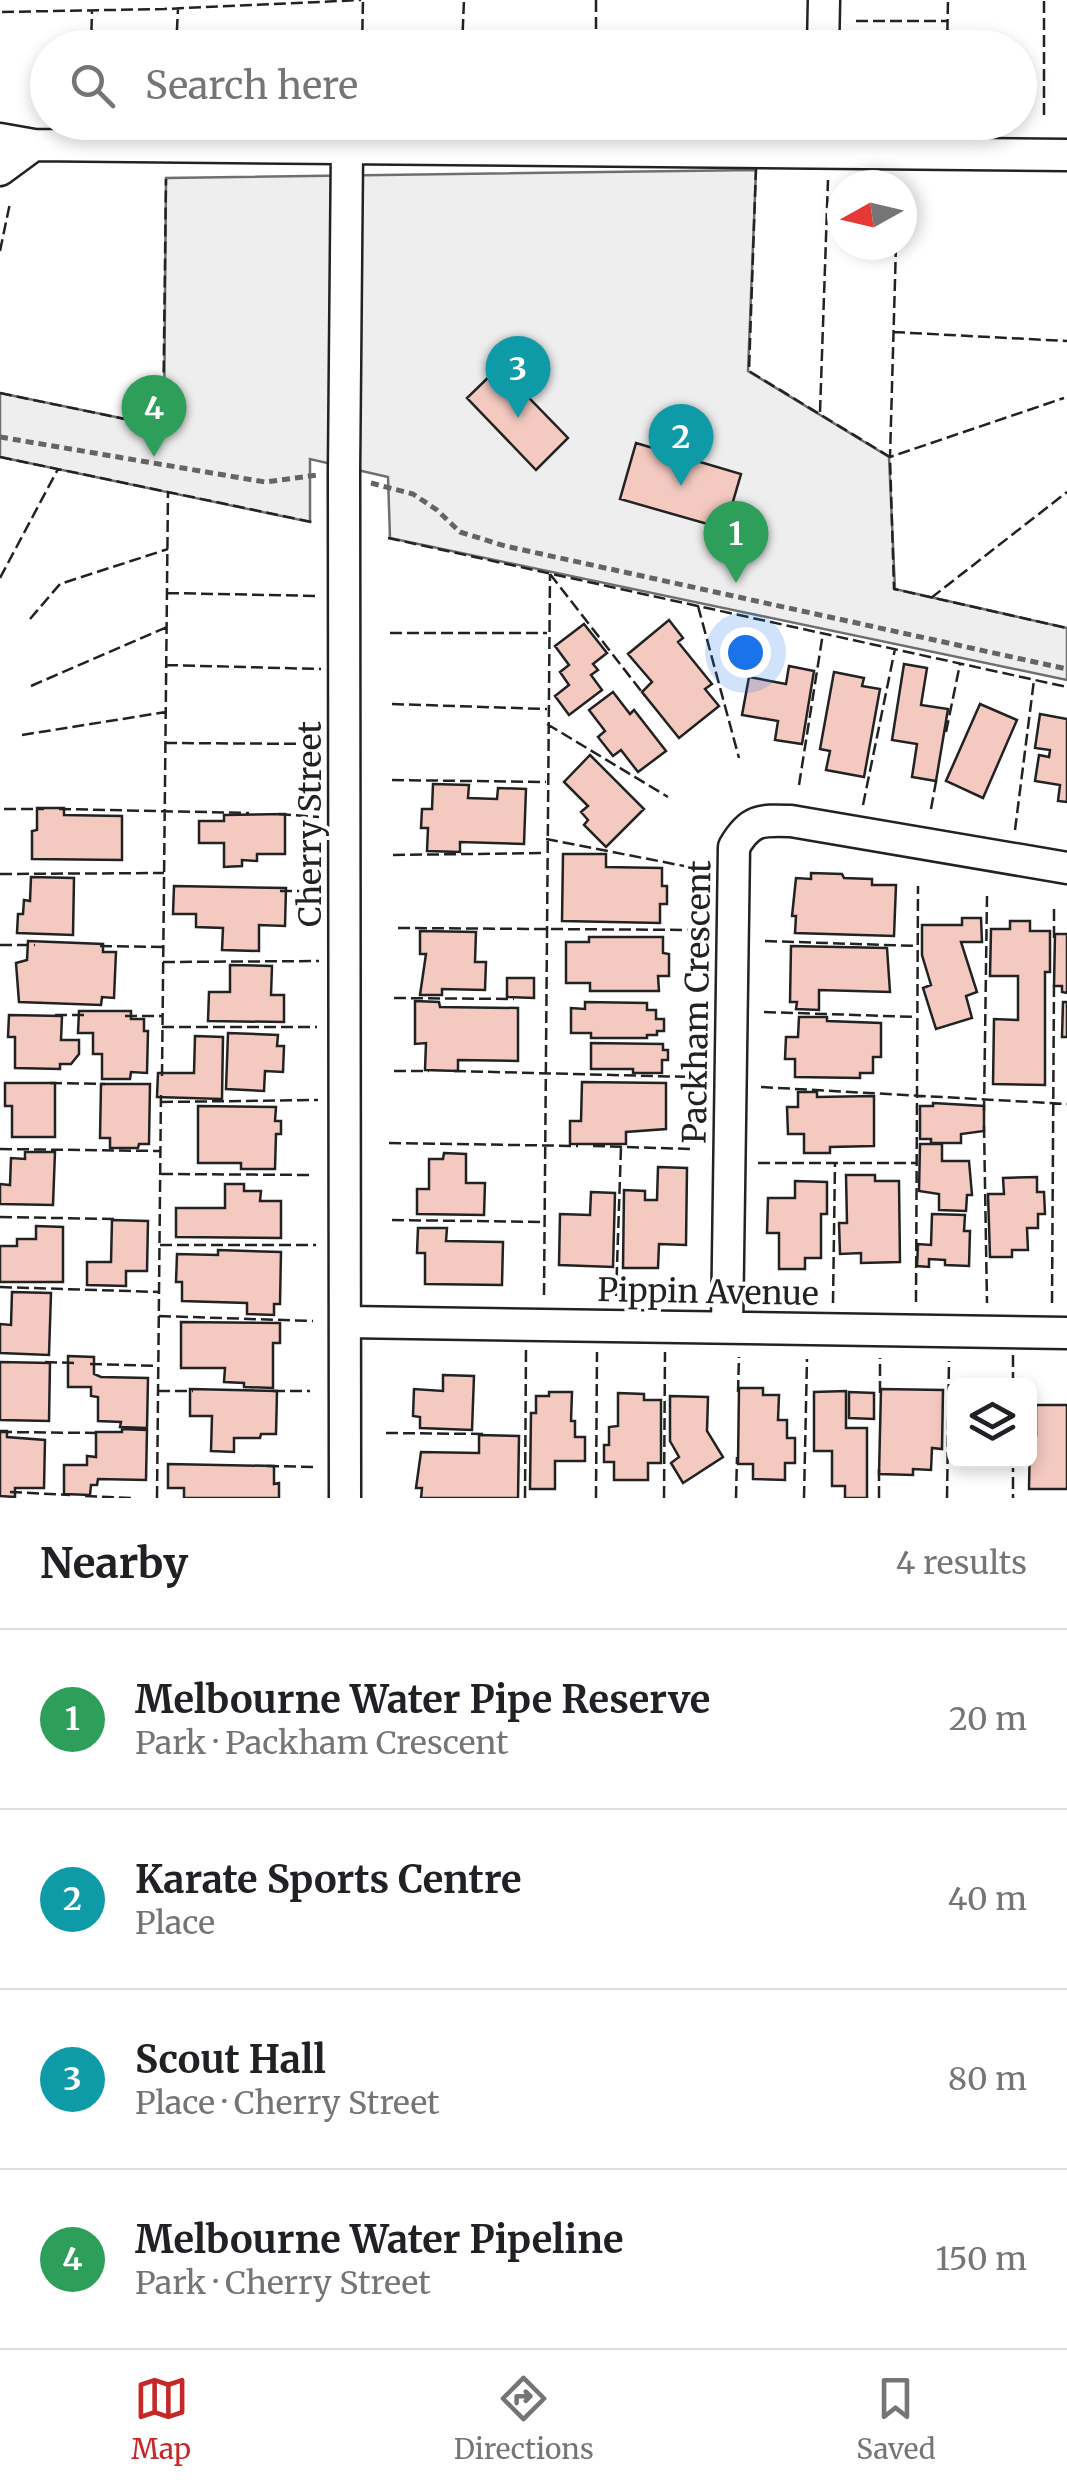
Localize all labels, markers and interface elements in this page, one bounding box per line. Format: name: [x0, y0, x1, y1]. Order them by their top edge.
search box: [30, 30, 1037, 140]
icon: search: [65, 58, 120, 113]
text: Search here: [145, 62, 358, 109]
north arrow: [827, 170, 917, 260]
pin: 3: [486, 336, 550, 418]
pin: 4: [122, 374, 186, 457]
pin: 2: [648, 404, 714, 486]
pin: 1: [704, 500, 768, 583]
your location: [720, 627, 771, 678]
street label: Cherry Street: [290, 721, 330, 927]
street label: Packham Crescent: [675, 859, 719, 1144]
street label: Pippin Avenue: [597, 1270, 819, 1314]
map controls: [947, 1378, 1037, 1468]
button: layers: [947, 1378, 1037, 1468]
text: Nearby: [40, 1537, 188, 1589]
text: 4 results: [896, 1543, 1027, 1583]
text: Melbourne Water Pipe Reserve: [135, 1676, 710, 1723]
text: 1: [65, 1699, 80, 1739]
text: 20 m: [949, 1699, 1027, 1739]
text: Park · Packham Crescent: [135, 1723, 508, 1763]
text: Karate Sports Centre: [135, 1856, 522, 1903]
text: 2: [63, 1879, 82, 1919]
text: 40 m: [948, 1879, 1027, 1919]
text: Place: [135, 1903, 215, 1943]
text: Scout Hall: [135, 2036, 326, 2083]
text: 3: [63, 2059, 82, 2099]
text: 80 m: [948, 2059, 1027, 2099]
text: Place · Cherry Street: [135, 2083, 440, 2123]
text: Melbourne Water Pipeline: [135, 2216, 624, 2263]
text: 4: [62, 2239, 83, 2279]
text: 150 m: [935, 2239, 1027, 2279]
text: Park · Cherry Street: [135, 2263, 431, 2303]
tab: Map: [131, 2371, 191, 2467]
tab: Directions: [454, 2371, 594, 2467]
tab: Saved: [856, 2371, 936, 2467]

